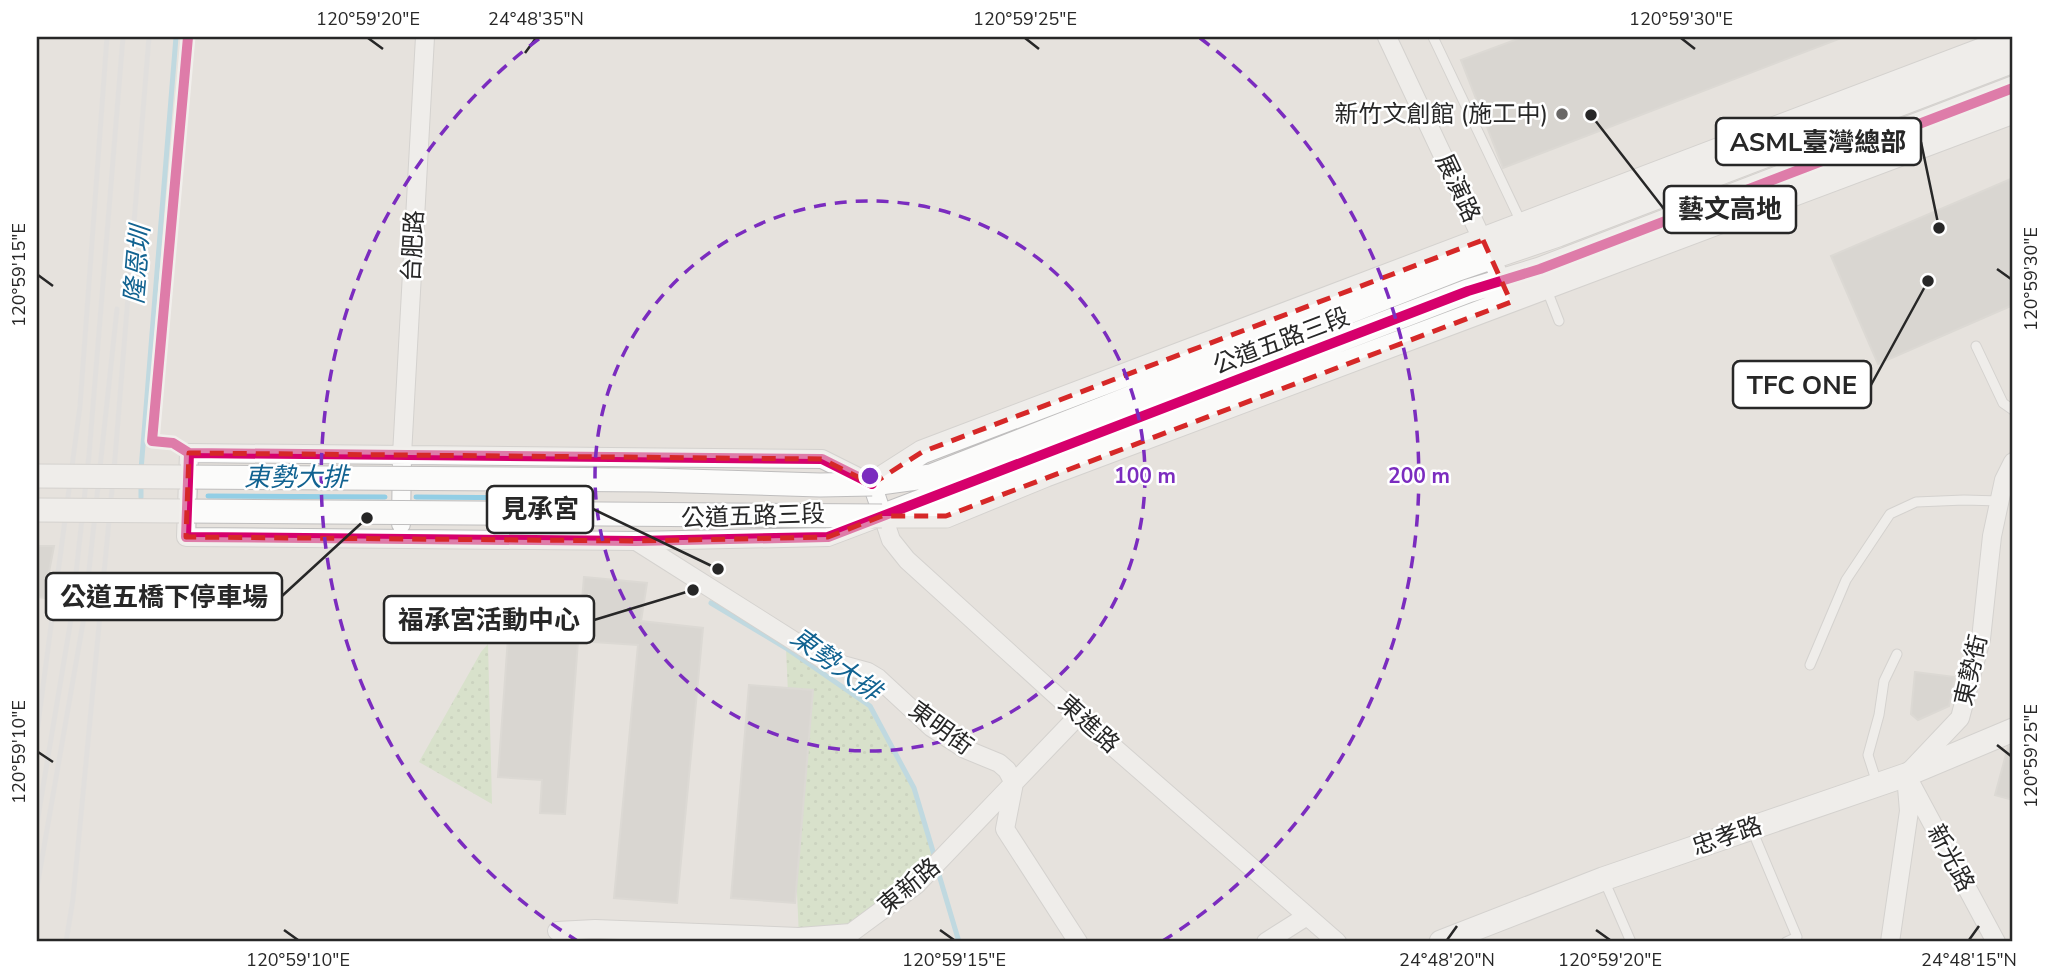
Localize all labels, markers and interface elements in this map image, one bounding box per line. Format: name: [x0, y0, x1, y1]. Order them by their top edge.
text: 120°59'20"E: [316, 7, 420, 31]
text: 24°48'35"N: [488, 7, 584, 31]
text: 120°59'25"E: [973, 7, 1077, 31]
text: 120°59'30"E: [1629, 7, 1733, 31]
place label: 新竹文創館 (施工中): [1335, 98, 1548, 130]
marker: 新竹文創館 (施工中): [1554, 106, 1570, 122]
callout: ASML臺灣總部: [1716, 118, 1921, 165]
text: ASML臺灣總部: [1730, 125, 1906, 160]
street label: 展演路: [1428, 149, 1488, 227]
callout: 藝文高地: [1664, 186, 1796, 233]
text: 藝文高地: [1678, 192, 1782, 227]
street label: 台肥路: [395, 209, 431, 283]
water label: 隆恩圳: [117, 221, 159, 305]
text: 120°59'15"E: [7, 223, 31, 327]
text: 120°59'30"E: [2019, 227, 2043, 331]
street label: 公道五路三段: [1208, 300, 1354, 382]
callout: TFC ONE: [1733, 361, 1871, 408]
text: TFC ONE: [1747, 368, 1857, 403]
water label: 東勢大排: [244, 460, 351, 495]
text: 100 m: [1114, 462, 1176, 490]
text: 200 m: [1388, 462, 1450, 490]
centre of rings: [858, 464, 882, 488]
callout: 見承宮: [487, 486, 593, 533]
text: 見承宮: [501, 492, 579, 527]
street label: 公道五路三段: [680, 497, 826, 535]
callout: 公道五橋下停車場: [46, 573, 282, 620]
text: 公道五橋下停車場: [60, 580, 268, 615]
callout: 福承宮活動中心: [384, 596, 594, 643]
text: 福承宮活動中心: [398, 603, 580, 638]
water label: 東勢大排: [783, 620, 890, 711]
street label: 東勢街: [1947, 631, 1995, 709]
street label: 東進路: [1052, 688, 1126, 760]
street label: 東明街: [902, 694, 980, 762]
text: 120°59'10"E: [7, 700, 31, 804]
text: 120°59'25"E: [2019, 704, 2043, 808]
street label: 忠孝路: [1688, 809, 1766, 863]
street label: 新光路: [1920, 819, 1982, 897]
street label: 東新路: [871, 851, 947, 921]
text: 120°59'10"E: [246, 948, 350, 972]
text: 120°59'15"E: [902, 948, 1006, 972]
text: 24°48'20"N: [1399, 948, 1495, 972]
text: 120°59'20"E: [1558, 948, 1662, 972]
text: 24°48'15"N: [1921, 948, 2017, 972]

